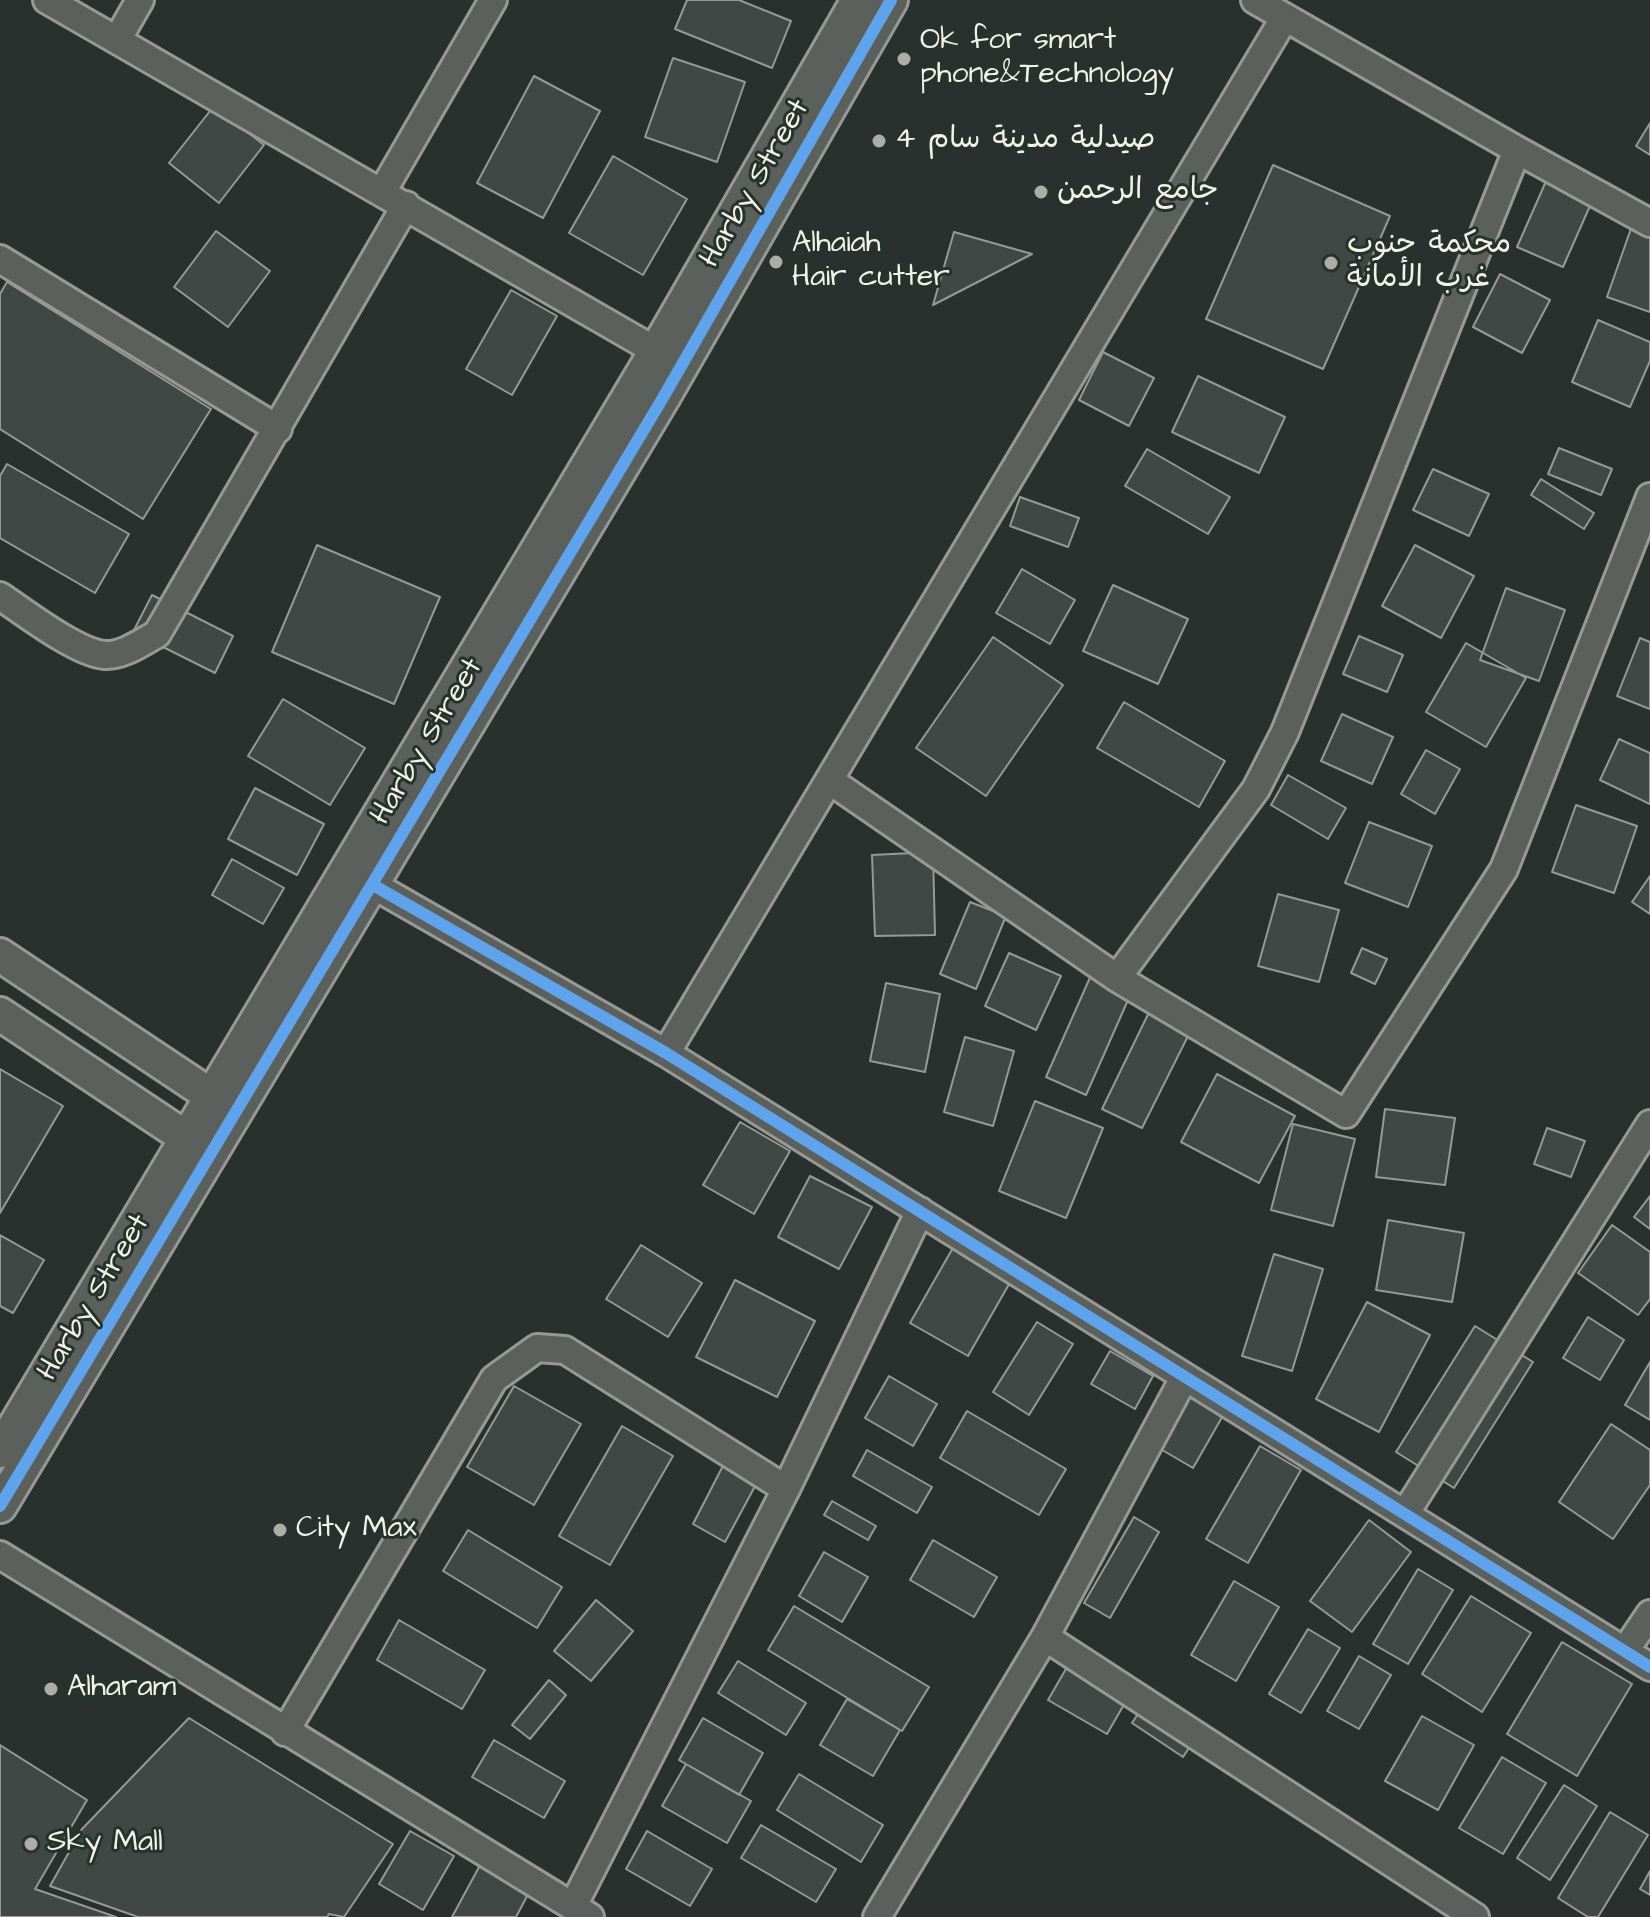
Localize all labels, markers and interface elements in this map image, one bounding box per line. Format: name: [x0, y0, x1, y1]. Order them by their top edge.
place label: Ok for smart phone&Technology: [920, 24, 1174, 94]
marker: Ok for smart phone&Technology: [895, 50, 913, 68]
street label: Harby Street: [693, 94, 819, 274]
place label: صيدلية مدينة سام 4: [895, 123, 1155, 159]
marker: صيدلية مدينة سام 4: [870, 132, 888, 150]
place label: جامع الرحمن: [1057, 174, 1218, 210]
marker: جامع الرحمن: [1032, 183, 1050, 201]
place label: Alhaiah Hair cutter: [792, 227, 950, 298]
place label: محكمة جنوب غرب الأمانة: [1347, 228, 1511, 298]
marker: Alhaiah Hair cutter: [767, 253, 785, 271]
marker: محكمة جنوب غرب الأمانة: [1322, 254, 1340, 272]
street label: Harby Street: [364, 652, 492, 832]
street label: Harby Street: [31, 1208, 159, 1388]
place label: City Max: [296, 1512, 417, 1548]
marker: City Max: [271, 1521, 289, 1539]
place label: Alharam: [67, 1671, 176, 1707]
marker: Alharam: [42, 1680, 60, 1698]
place label: Sky Mall: [47, 1826, 163, 1862]
marker: Sky Mall: [22, 1835, 40, 1853]

